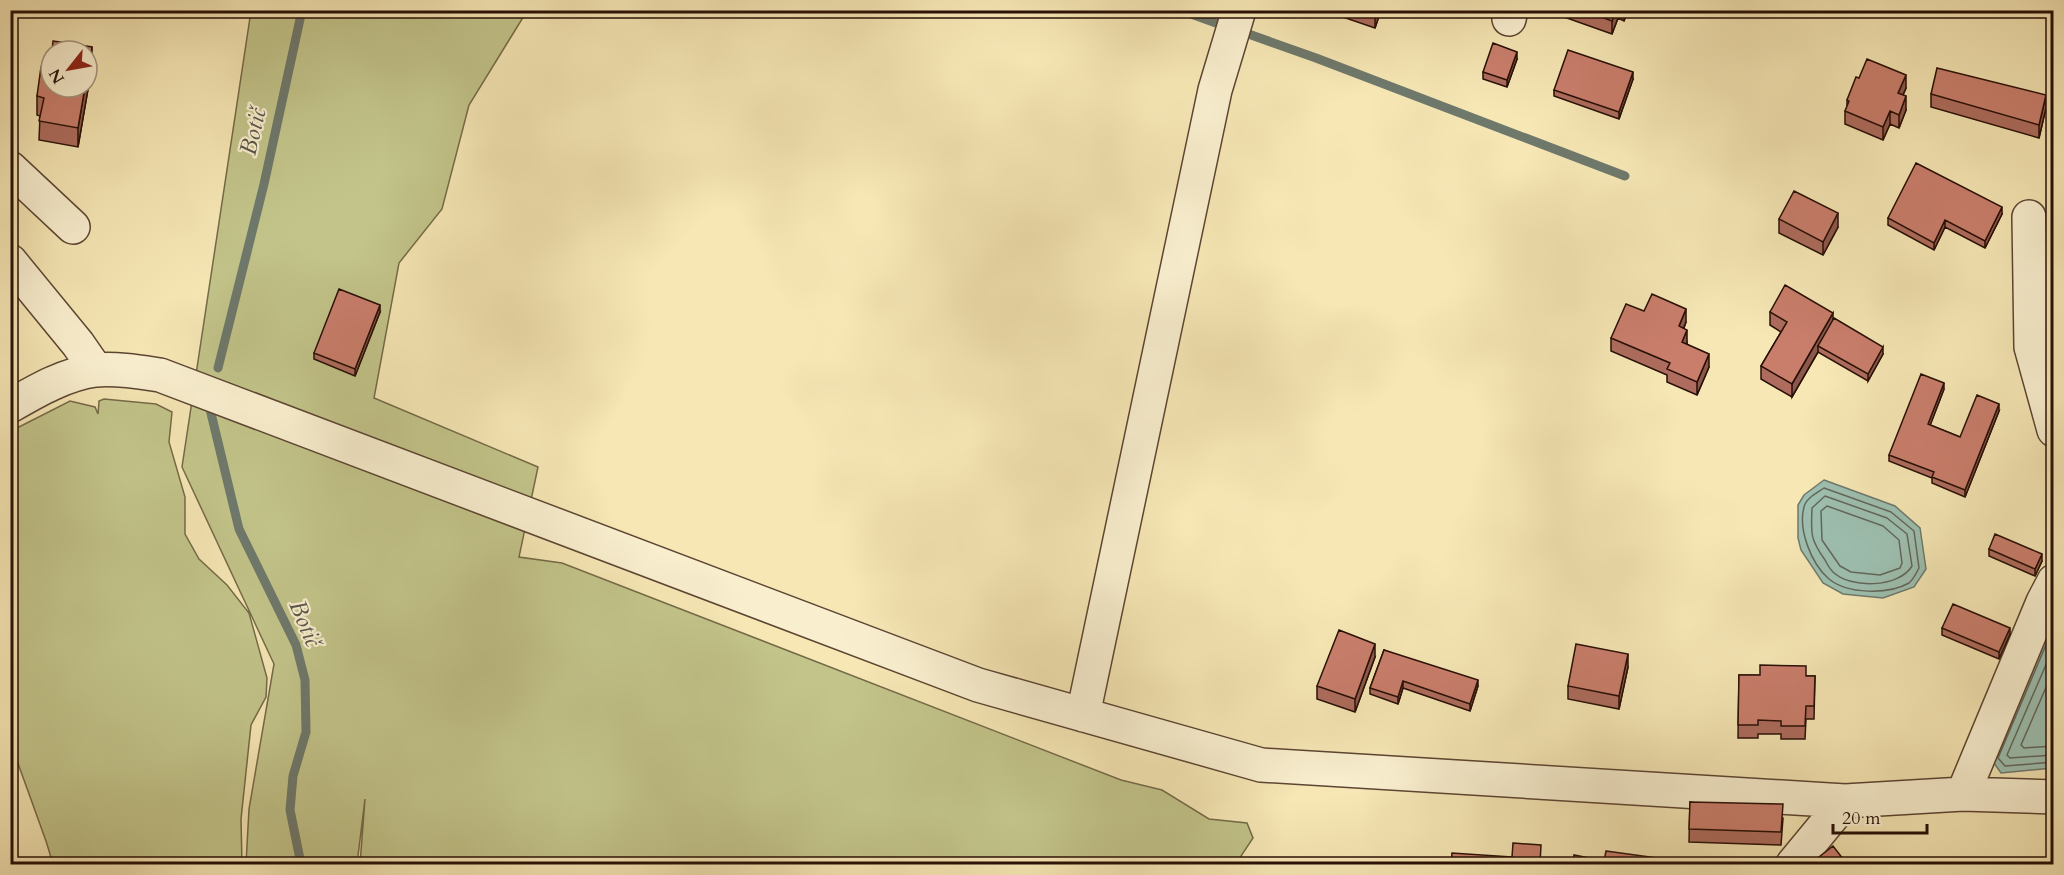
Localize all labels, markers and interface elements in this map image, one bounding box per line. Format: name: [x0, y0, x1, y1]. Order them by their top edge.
north arrow: [39, 39, 99, 99]
text: N: [44, 64, 70, 88]
water label: Botič: [232, 102, 275, 159]
water label: Botič: [281, 595, 331, 655]
scale bar: [1833, 797, 1928, 835]
text: 20 m: [1842, 806, 1881, 831]

